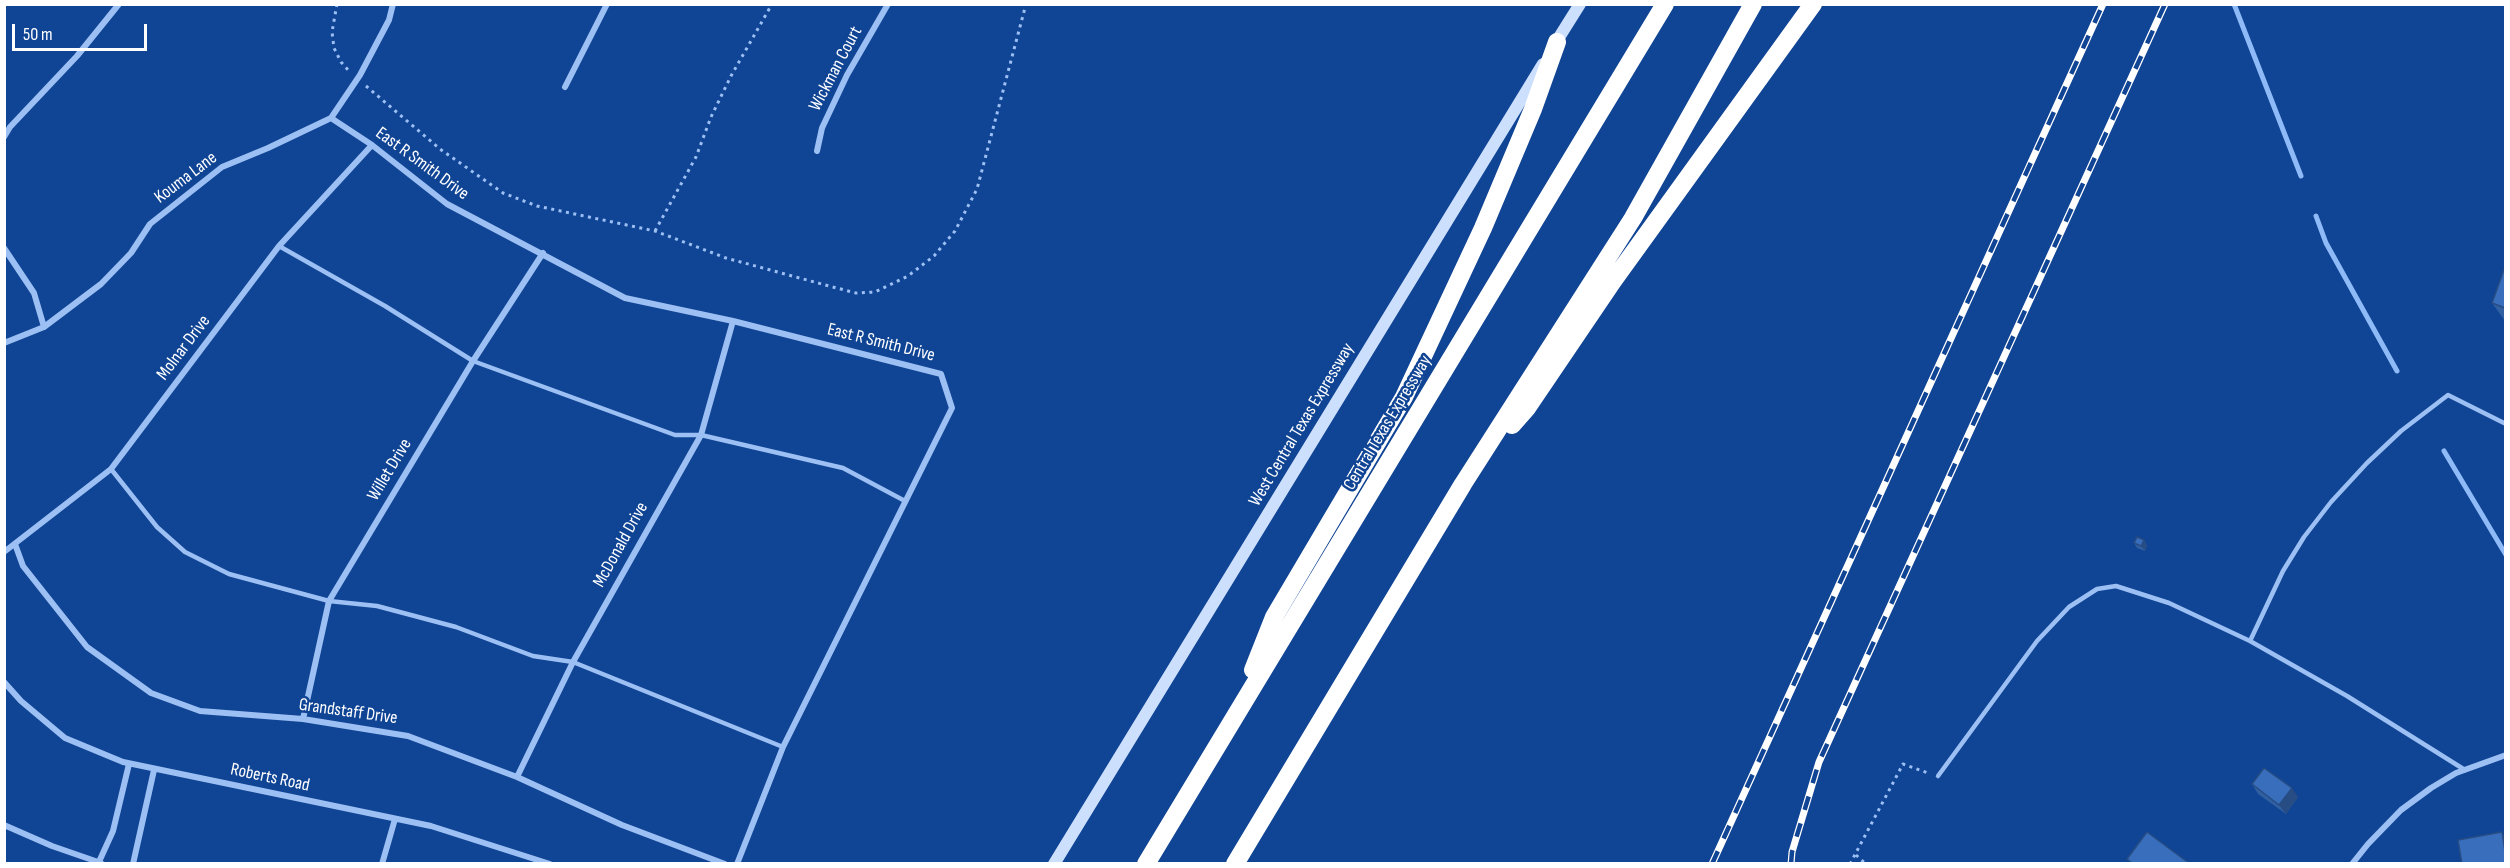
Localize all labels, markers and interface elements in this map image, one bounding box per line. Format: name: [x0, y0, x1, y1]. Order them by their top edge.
scale bar: [15, 12, 150, 50]
street label: Wickman Court: [805, 23, 867, 115]
text: 50 m: [23, 24, 53, 45]
street label: East R Smith Drive: [371, 123, 473, 205]
street label: Kouma Lane: [150, 147, 222, 209]
street label: Molnar Drive: [153, 311, 215, 385]
street label: East R Smith Drive: [825, 319, 937, 367]
street label: West Central Texas Expressway: [1245, 339, 1359, 511]
street label: Central Texas Expressway: [1339, 352, 1437, 494]
street label: Willet Drive: [363, 435, 417, 505]
street label: McDonald Drive: [589, 499, 653, 591]
street label: Grandstaff Drive: [297, 694, 399, 730]
street label: Roberts Road: [228, 759, 312, 797]

